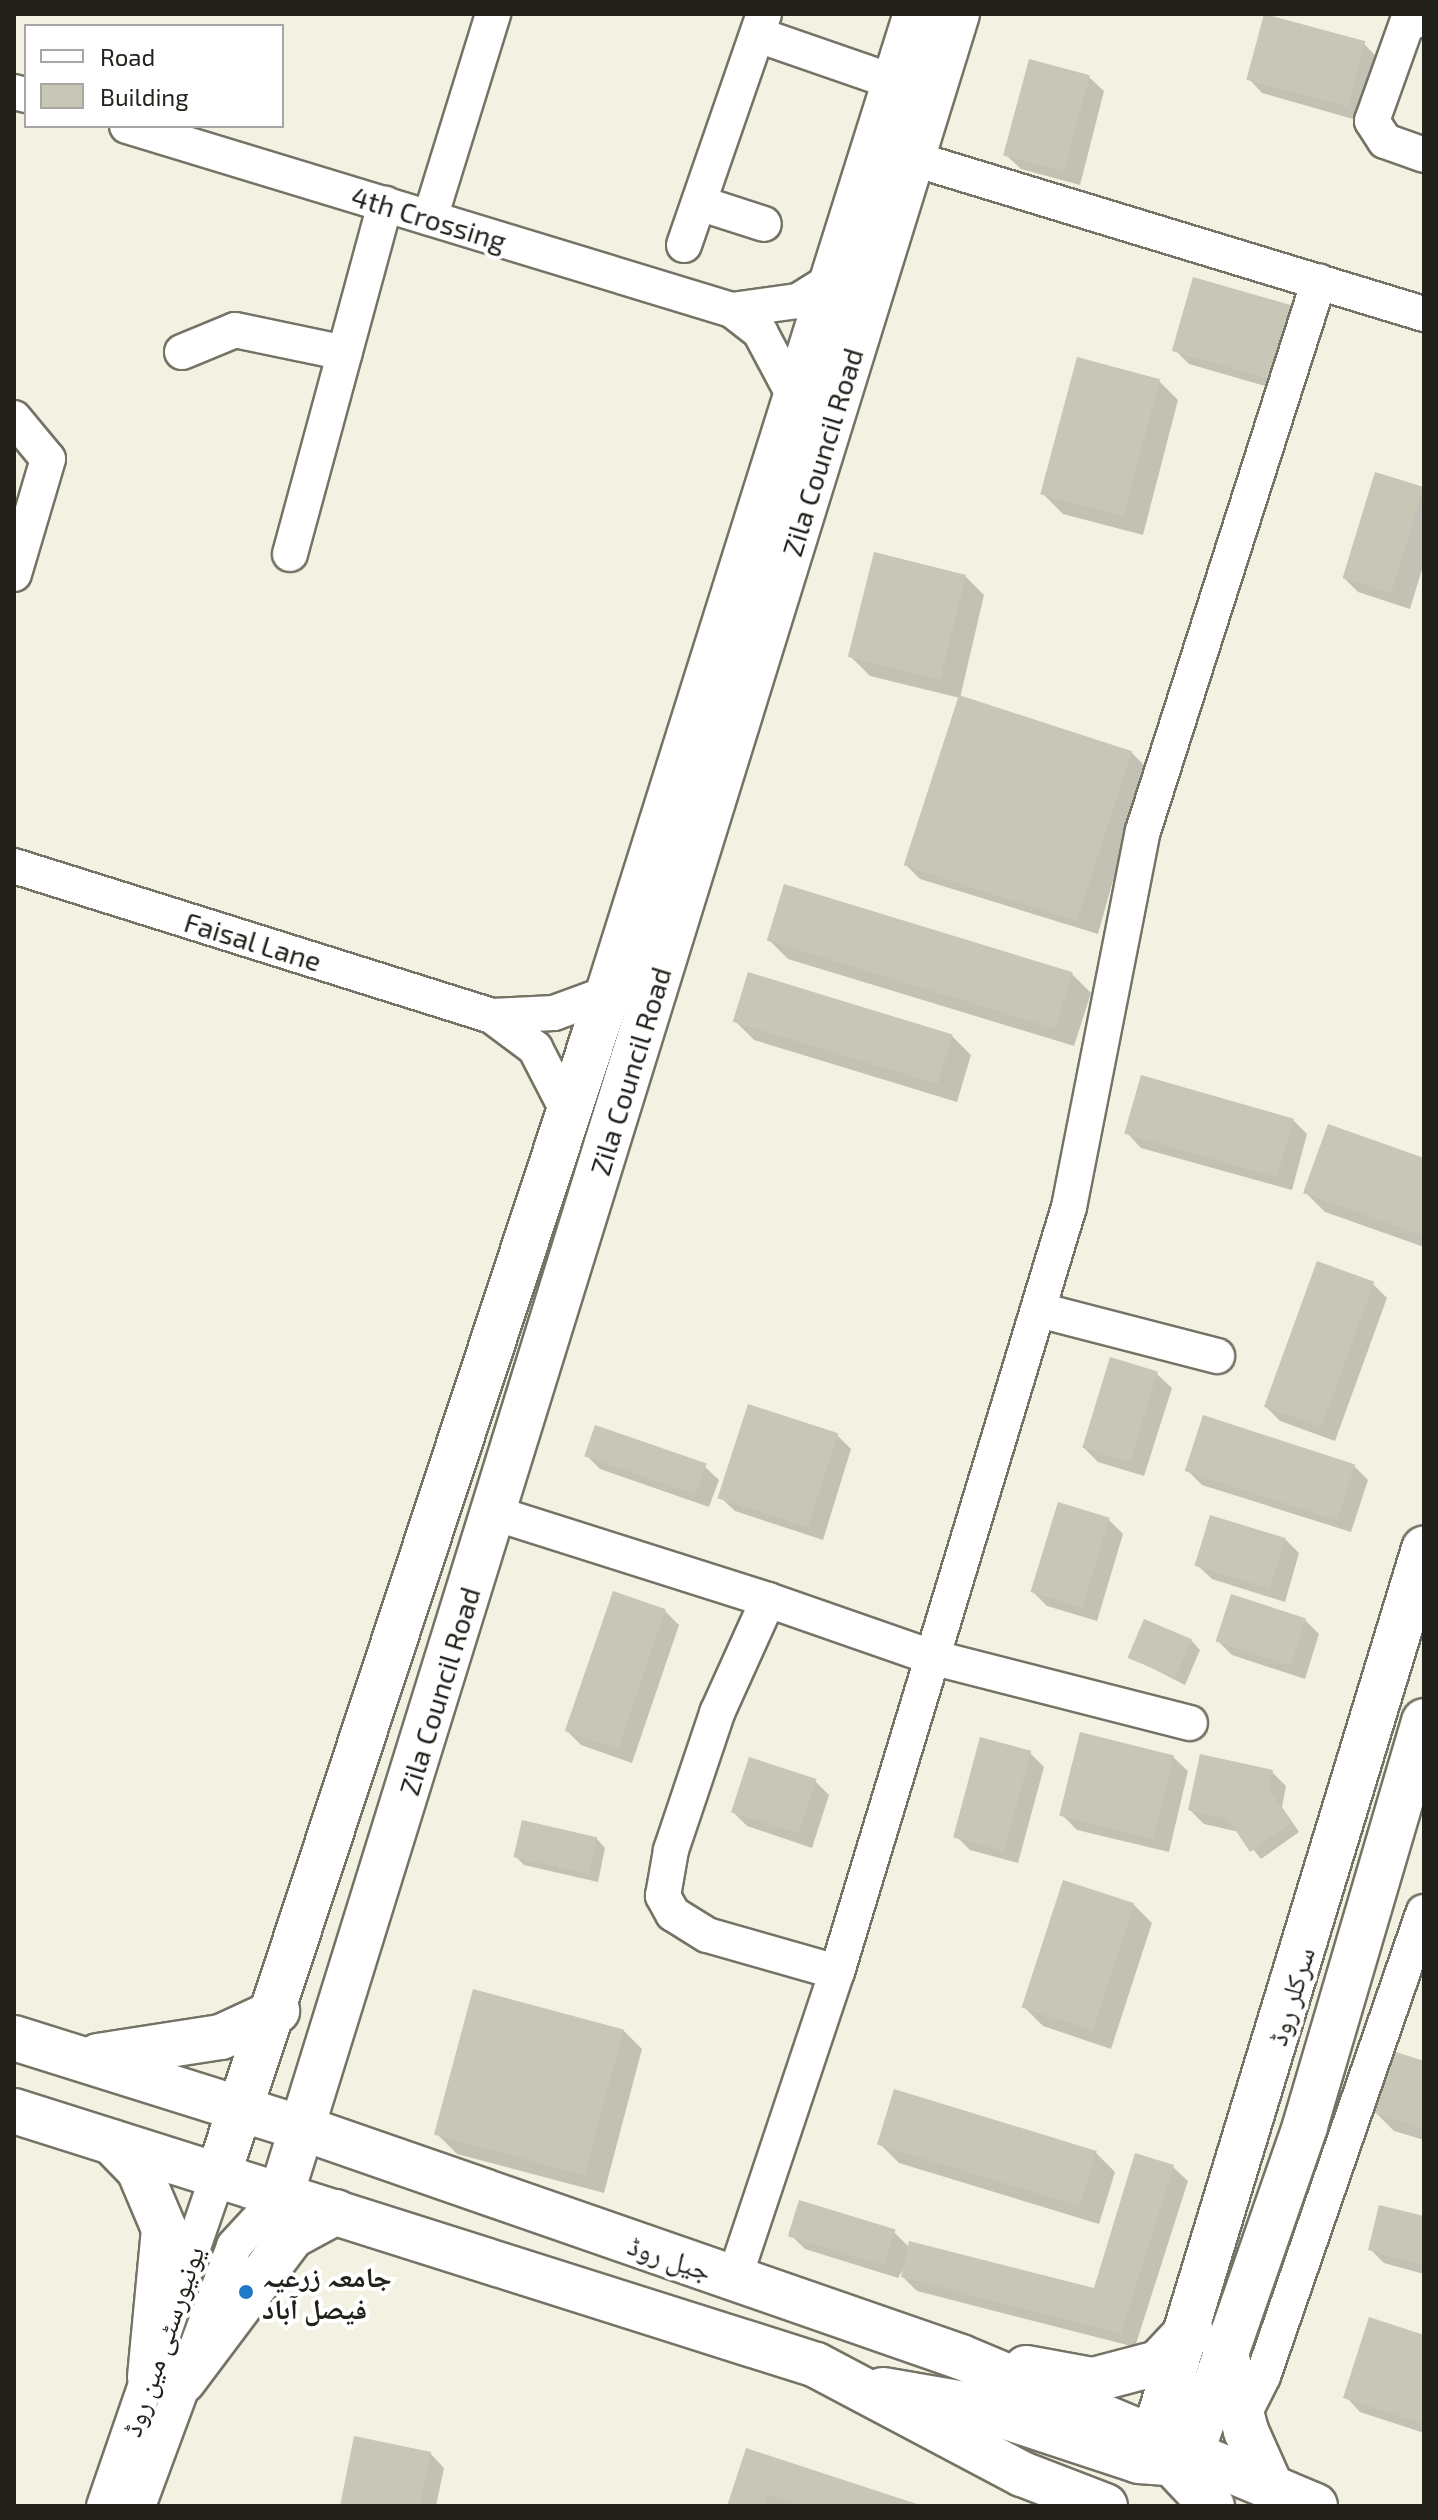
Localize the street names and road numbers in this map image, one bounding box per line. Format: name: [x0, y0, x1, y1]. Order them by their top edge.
street label: 4th Crossing: [347, 178, 511, 258]
street label: Zila Council Road: [774, 344, 870, 560]
street label: Faisal Lane: [180, 904, 326, 978]
street label: Zila Council Road: [582, 963, 678, 1179]
street label: Zila Council Road: [391, 1583, 487, 1799]
street label: سرکلر روڈ: [1259, 1943, 1321, 2049]
street label: جیل روڈ: [624, 2227, 716, 2287]
street label: یونیورسٹی مین روڈ: [114, 2241, 210, 2441]

